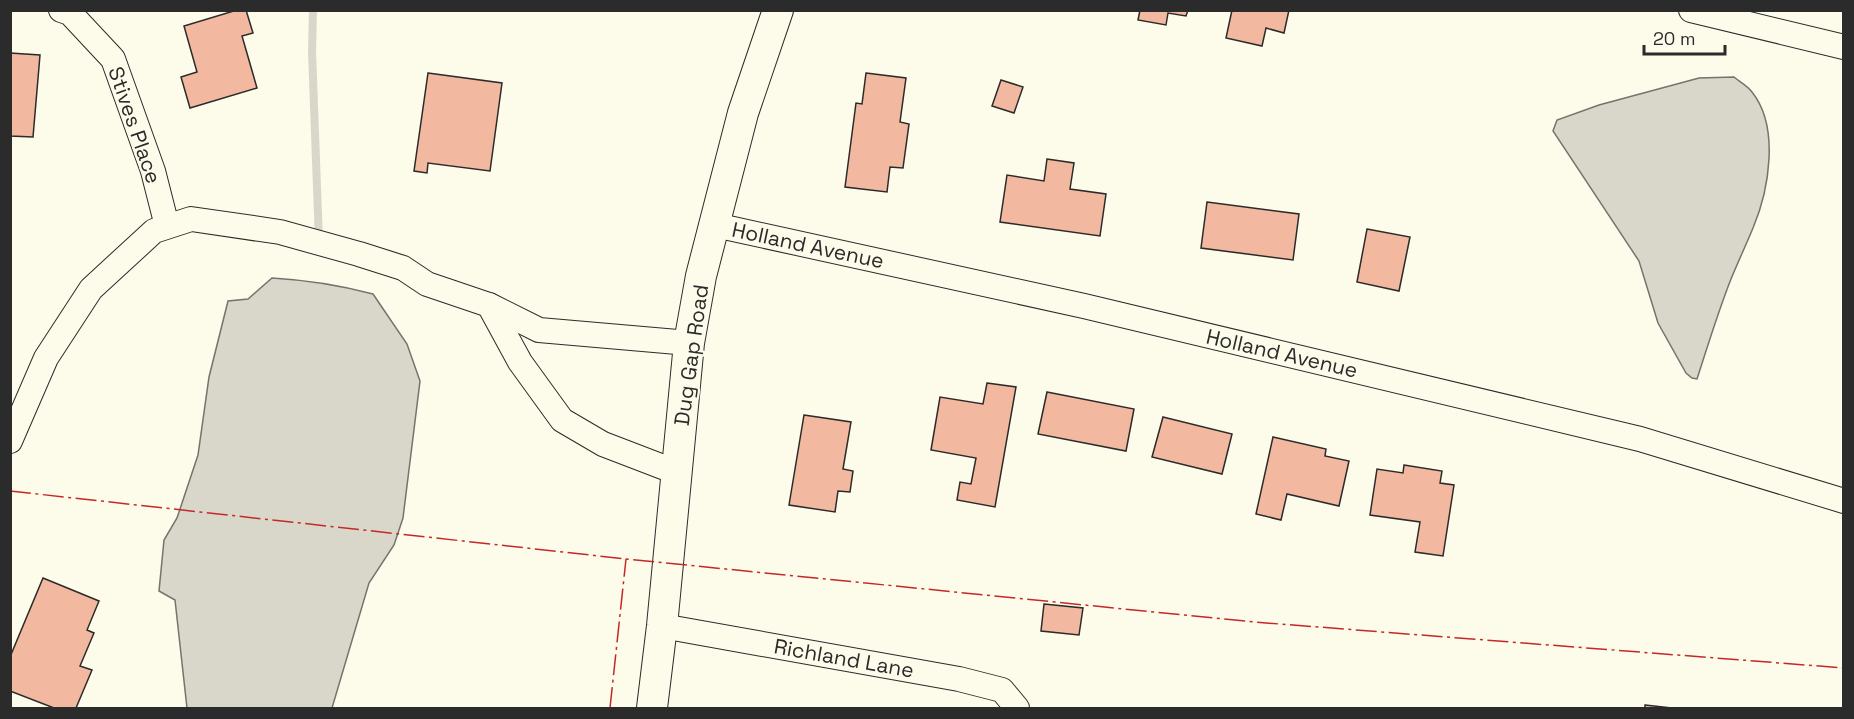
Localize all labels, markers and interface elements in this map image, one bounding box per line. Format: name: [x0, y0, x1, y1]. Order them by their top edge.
scale bar: [1644, 18, 1725, 56]
text: 20 m: [1653, 27, 1696, 50]
street label: Stives Place: [102, 63, 168, 187]
street label: Holland Avenue: [729, 216, 887, 274]
street label: Dug Gap Road: [668, 283, 714, 427]
street label: Holland Avenue: [1204, 322, 1360, 384]
street label: Richland Lane: [772, 632, 916, 684]

